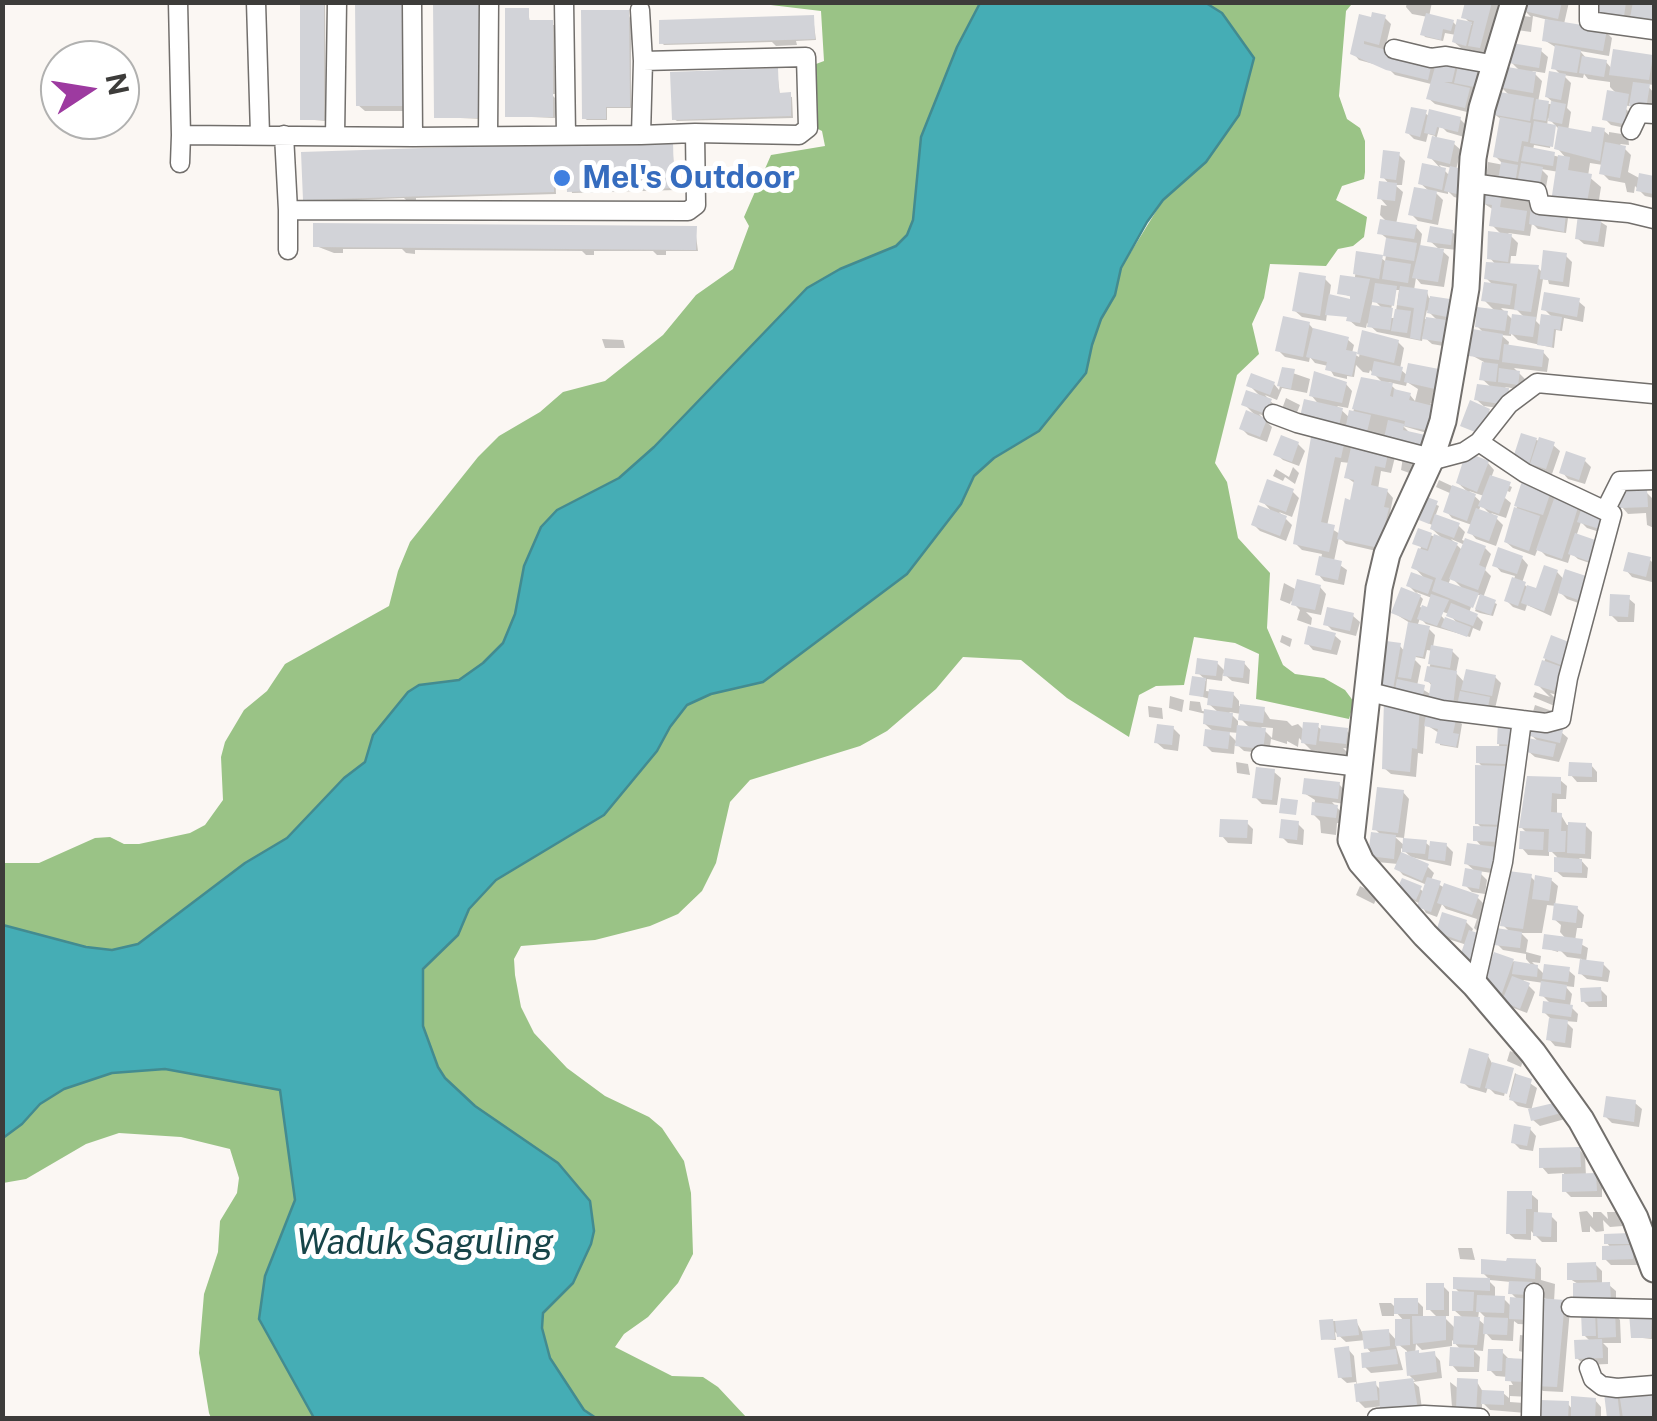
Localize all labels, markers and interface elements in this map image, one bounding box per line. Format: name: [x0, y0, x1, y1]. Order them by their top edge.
north arrow: [40, 40, 140, 140]
text: N: [99, 70, 136, 98]
place label: Mel's Outdoor: [582, 159, 795, 197]
marker: Mel's Outdoor: [551, 167, 573, 189]
water label: Waduk Saguling: [296, 1222, 554, 1264]

